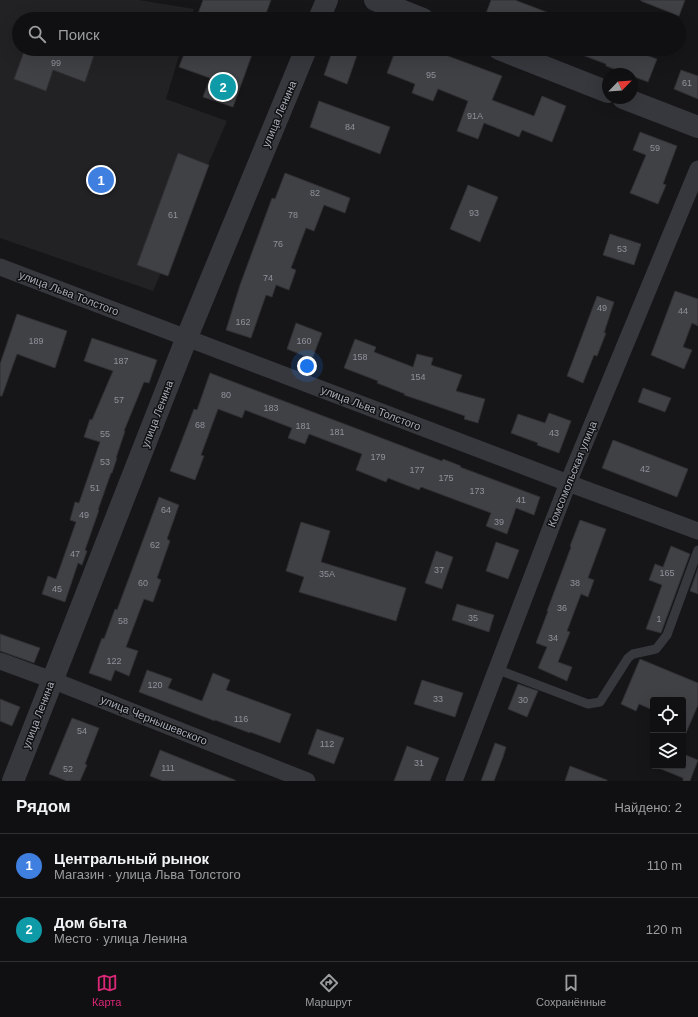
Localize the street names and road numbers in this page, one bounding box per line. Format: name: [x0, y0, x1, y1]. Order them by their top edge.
street label: улица Ленина: [260, 78, 299, 149]
street label: улица Льва Толстого: [18, 268, 120, 318]
street label: улица Ленина: [139, 378, 176, 449]
street label: улица Льва Толстого: [320, 383, 422, 433]
street label: Комсомольская улица: [545, 418, 599, 529]
street label: улица Ленина: [20, 679, 57, 750]
street label: улица Чернышевского: [99, 693, 209, 747]

